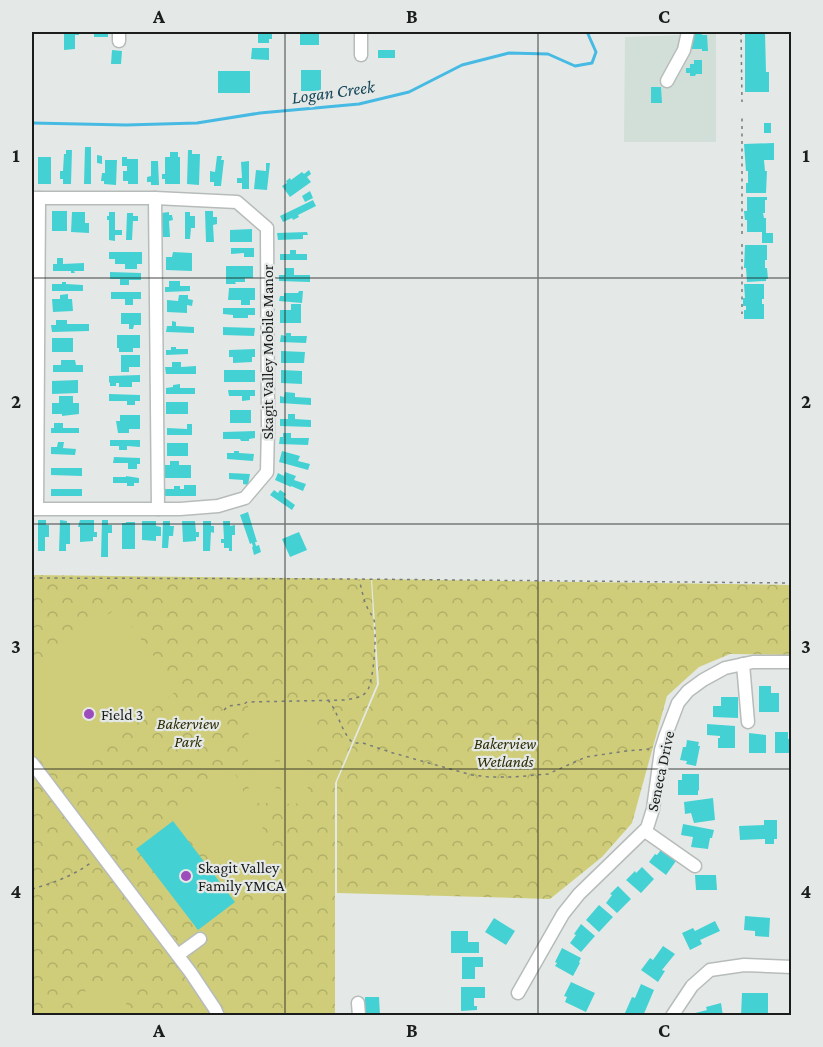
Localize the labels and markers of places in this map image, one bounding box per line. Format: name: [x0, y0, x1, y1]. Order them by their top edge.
place label: Field 3: [101, 706, 143, 723]
marker: Field 3: [82, 707, 96, 721]
place label: Skagit Valley Family YMCA: [198, 859, 286, 895]
marker: Skagit Valley Family YMCA: [179, 869, 193, 883]

